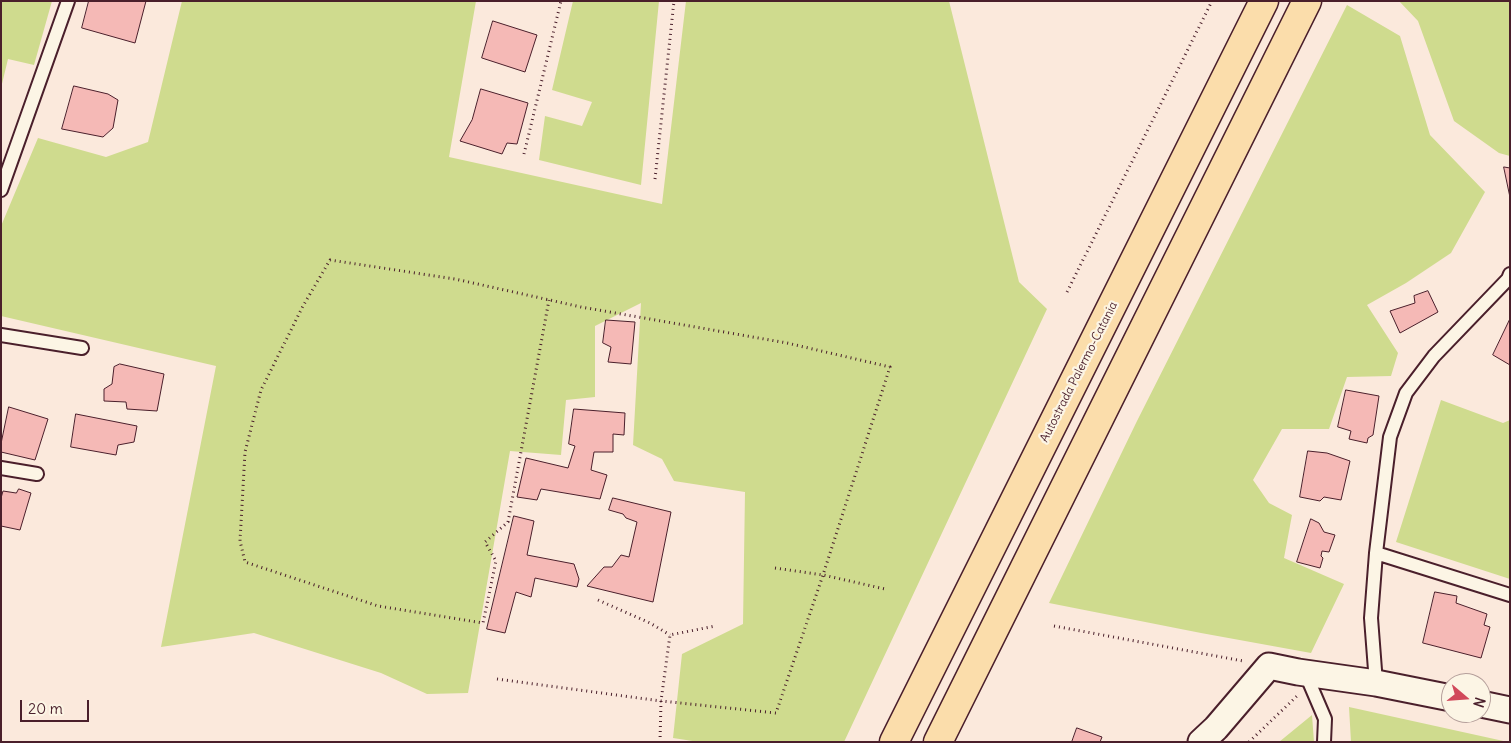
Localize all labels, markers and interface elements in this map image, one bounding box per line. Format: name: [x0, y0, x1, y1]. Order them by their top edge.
street label: Autostrada Palermo-Catania: [1037, 299, 1121, 445]
north arrow: [1441, 673, 1491, 723]
scale bar: [22, 690, 91, 722]
text: N: [1469, 695, 1489, 710]
text: 20 m: [28, 699, 63, 718]

